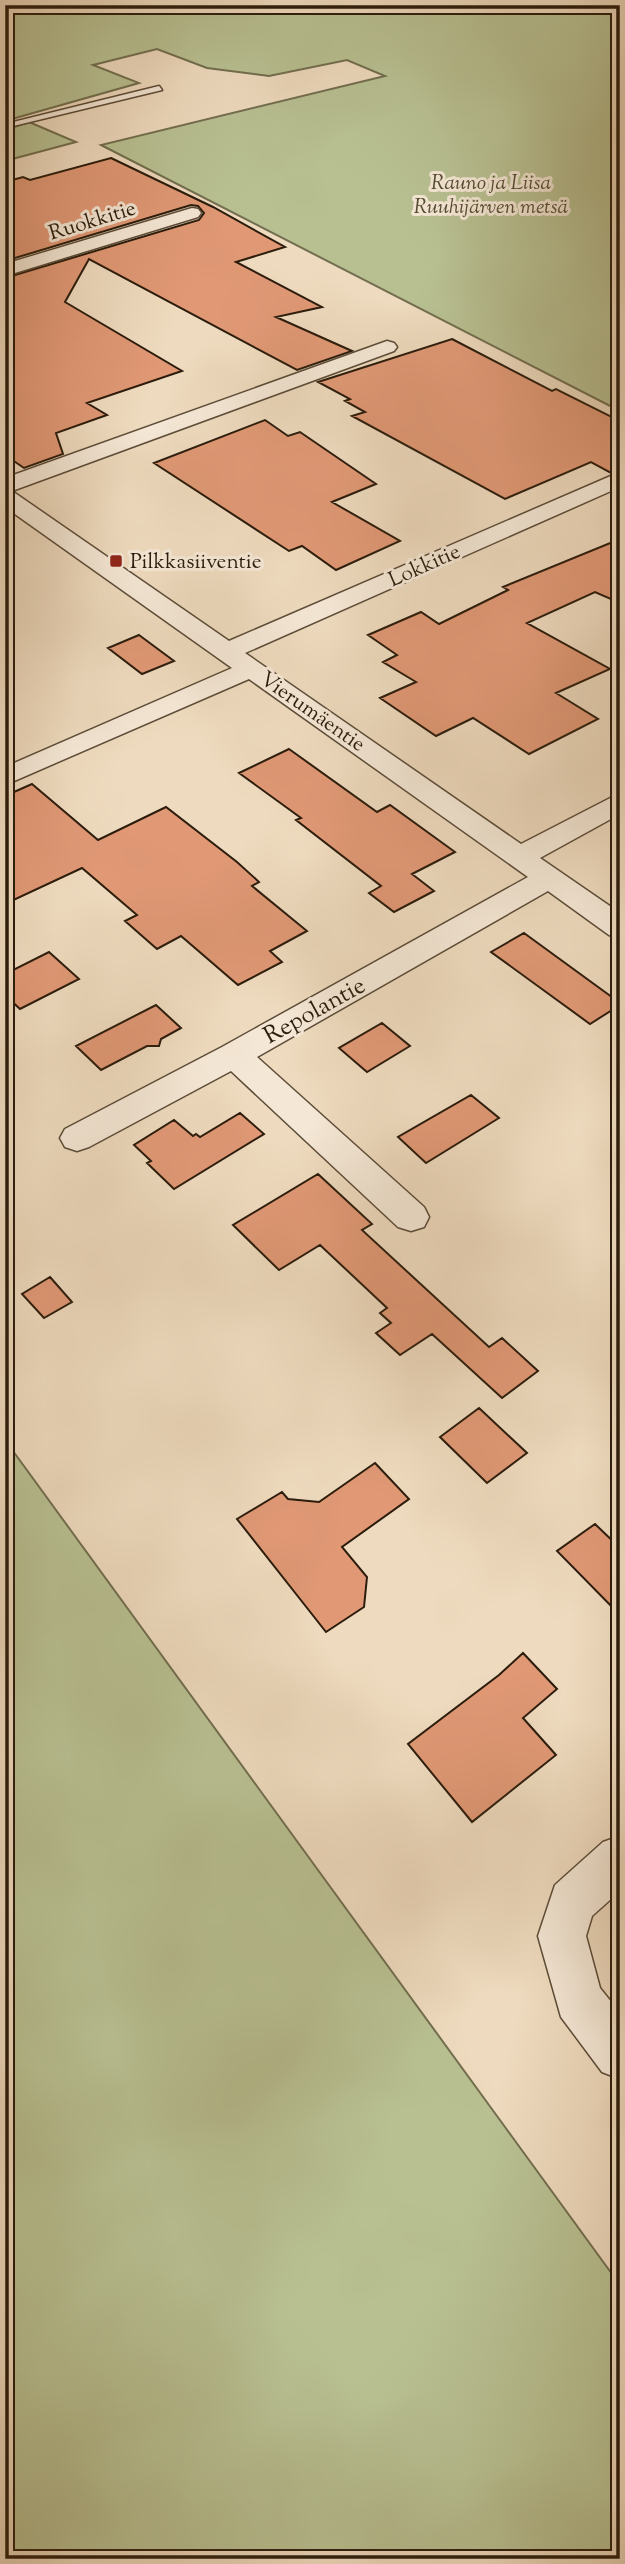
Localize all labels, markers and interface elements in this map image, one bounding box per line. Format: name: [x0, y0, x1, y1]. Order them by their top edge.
park label: Rauno ja Liisa Ruuhijärven metsä: [414, 169, 568, 223]
street label: Ruokkitie: [45, 194, 140, 249]
street label: Lokkitie: [384, 538, 465, 596]
place label: Pilkkasiiventie: [130, 548, 261, 578]
marker: Pilkkasiiventie: [108, 553, 124, 569]
street label: Vierumäentie: [253, 665, 371, 760]
street label: Repolantie: [258, 970, 372, 1054]

